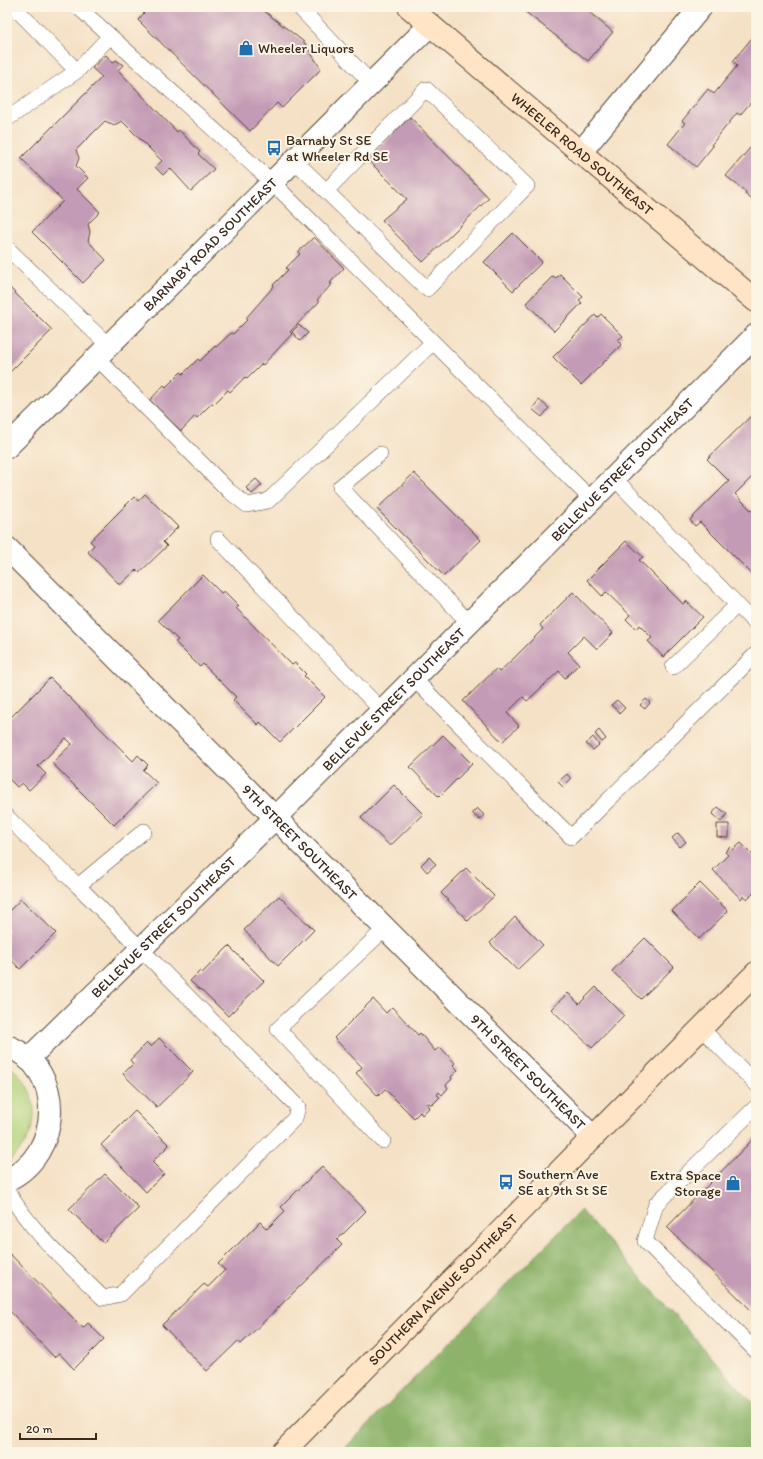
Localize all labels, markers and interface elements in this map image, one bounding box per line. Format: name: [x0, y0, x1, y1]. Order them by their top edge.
shop icon: Wheeler Liquors: [237, 39, 255, 57]
place label: Wheeler Liquors: [258, 40, 354, 57]
street label: WHEELER ROAD SOUTHEAST: [508, 89, 657, 219]
place label: Barnaby St SE at Wheeler Rd SE: [286, 132, 388, 165]
bus stop icon: Barnaby St SE at Wheeler Rd SE: [265, 139, 283, 157]
street label: BARNABY ROAD SOUTHEAST: [140, 174, 281, 315]
street label: BELLEVUE STREET SOUTHEAST: [547, 394, 697, 545]
street label: BELLEVUE STREET SOUTHEAST: [319, 624, 469, 774]
street label: 9TH STREET SOUTHEAST: [239, 781, 361, 904]
street label: BELLEVUE STREET SOUTHEAST: [87, 853, 239, 1001]
street label: 9TH STREET SOUTHEAST: [467, 1010, 590, 1133]
place label: Southern Ave SE at 9th St SE: [518, 1166, 608, 1199]
place label: Extra Space Storage: [650, 1167, 721, 1200]
bus stop icon: Southern Ave SE at 9th St SE: [497, 1173, 515, 1191]
shop icon: Extra Space Storage: [724, 1174, 742, 1192]
street label: SOUTHERN AVENUE SOUTHEAST: [365, 1210, 521, 1369]
scale bar: [20, 1415, 96, 1441]
text: 20 m: [26, 1422, 53, 1436]

